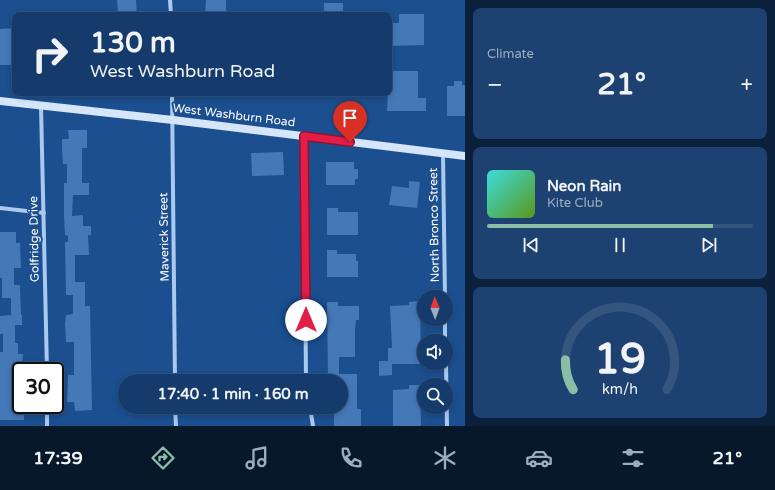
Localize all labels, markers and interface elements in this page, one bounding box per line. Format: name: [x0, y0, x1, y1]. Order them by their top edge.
text: 130 m: [90, 26, 176, 60]
icon: right: [24, 28, 76, 80]
text: Climate: [487, 46, 534, 62]
text: West Washburn Road: [90, 60, 275, 82]
text: 21°: [597, 66, 646, 103]
text: −: [487, 72, 503, 98]
text: +: [741, 72, 753, 98]
street label: West Washburn Road: [172, 101, 296, 129]
pin: [333, 101, 367, 142]
icon: arrive: [339, 107, 361, 129]
street label: North Bronco Street: [426, 167, 442, 282]
text: Neon Rain: [547, 177, 621, 195]
street label: Maverick Street: [156, 192, 172, 282]
text: Kite Club: [547, 195, 603, 211]
street label: Golfridge Drive: [26, 196, 42, 282]
icon: previous: [520, 234, 542, 256]
icon: pause: [609, 234, 631, 256]
icon: next: [698, 234, 720, 256]
north arrow: [417, 290, 453, 326]
map controls: [417, 290, 453, 414]
position arrow: [285, 299, 327, 341]
button: sound: [417, 334, 453, 370]
text: 19: [594, 335, 646, 385]
speed limit sign: 30: [12, 362, 64, 414]
button: search: [417, 378, 453, 414]
text: km/h: [602, 381, 638, 398]
text: 17:40 · 1 min · 160 m: [158, 385, 308, 403]
icon: directions: [149, 444, 177, 472]
icon: music: [243, 444, 271, 472]
icon: phone: [337, 444, 365, 472]
icon: climate: [431, 444, 459, 472]
icon: car: [525, 444, 553, 472]
icon: filters: [619, 444, 647, 472]
text: 17:39: [33, 447, 83, 469]
text: 21°: [713, 447, 742, 469]

